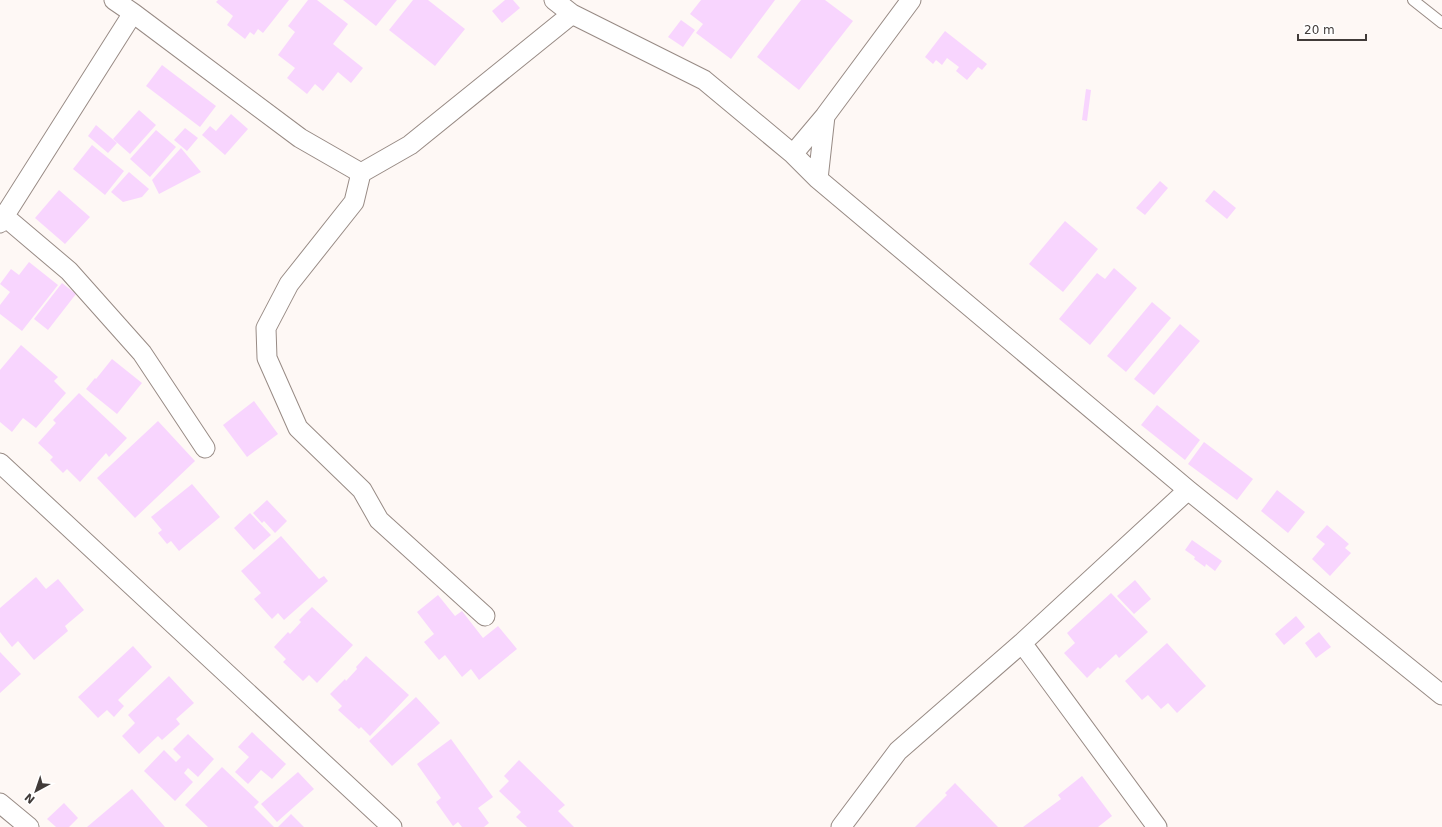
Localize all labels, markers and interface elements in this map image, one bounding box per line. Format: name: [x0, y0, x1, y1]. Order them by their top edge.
scale bar: [1298, 16, 1366, 42]
text: 20 m: [1304, 23, 1335, 37]
north arrow: [16, 771, 56, 811]
text: N: [22, 790, 38, 806]

